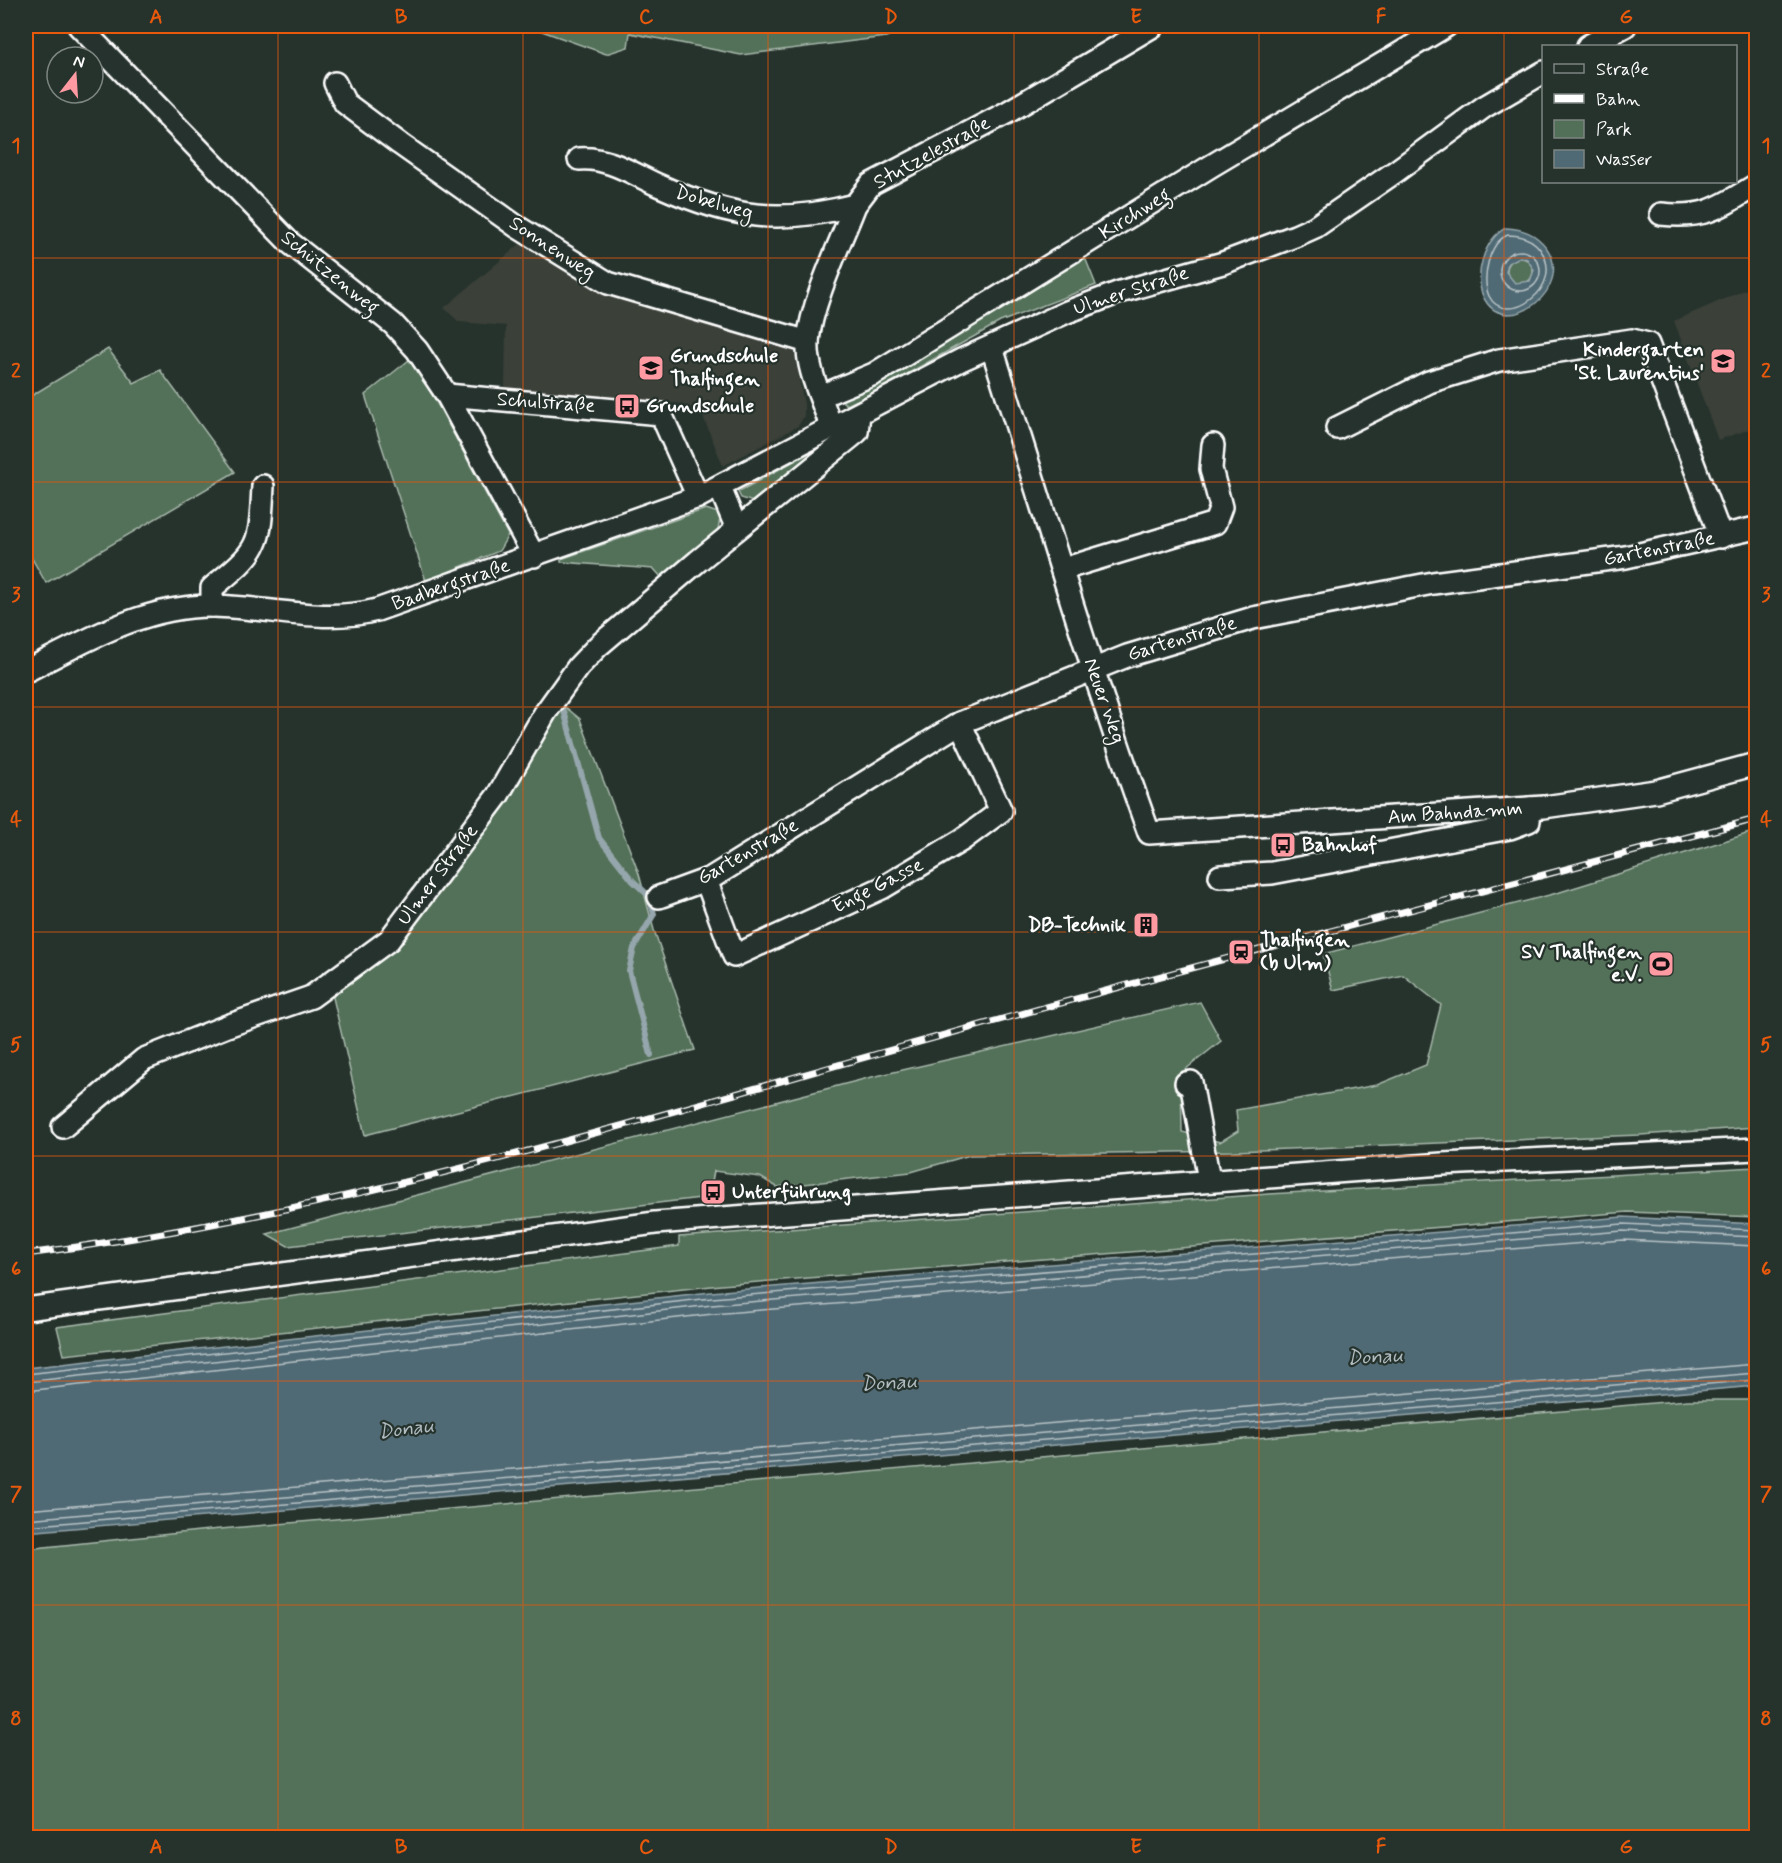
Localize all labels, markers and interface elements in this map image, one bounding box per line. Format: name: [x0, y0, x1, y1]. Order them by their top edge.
text: A: [149, 4, 163, 31]
text: B: [395, 4, 408, 31]
text: C: [639, 4, 654, 31]
text: D: [884, 4, 898, 31]
text: E: [1130, 4, 1142, 31]
text: F: [1376, 4, 1387, 31]
text: G: [1619, 4, 1633, 31]
north arrow: [45, 45, 105, 105]
legend: [1542, 45, 1737, 183]
text: N: [71, 50, 87, 74]
text: Straße: [1596, 58, 1649, 82]
text: Bahn: [1596, 88, 1640, 112]
street label: Stutzelestraße: [869, 110, 995, 196]
text: Park: [1596, 118, 1632, 142]
text: 1: [12, 133, 20, 160]
text: 1: [1762, 133, 1770, 160]
text: Wasser: [1596, 148, 1653, 172]
street label: Dobelweg: [672, 179, 756, 228]
street label: Kirchweg: [1094, 181, 1177, 248]
street label: Sonnenweg: [503, 210, 600, 287]
street label: Schützenweg: [274, 225, 385, 323]
street label: Ulmer Straße: [1070, 260, 1192, 322]
place label: Kindergarten 'St. Laurentius': [1574, 337, 1704, 387]
place label: Grundschule Thalfingen: [670, 343, 778, 395]
school or university icon: Kindergarten 'St. Laurentius': [1708, 346, 1738, 376]
school or university icon: Grundschule Thalfingen: [636, 353, 666, 383]
text: 2: [11, 358, 21, 385]
text: 2: [1761, 358, 1771, 385]
street label: Schulstraße: [496, 386, 596, 420]
bus stop icon: Grundschule: [612, 391, 642, 421]
place label: Grundschule: [646, 393, 754, 420]
street label: Gartenstraße: [1601, 525, 1717, 573]
street label: Badbergstraße: [388, 552, 515, 620]
text: 3: [11, 582, 21, 609]
text: 3: [1761, 582, 1771, 609]
street label: Gartenstraße: [1124, 610, 1240, 668]
street label: Neuer Weg: [1076, 655, 1131, 748]
street label: Am Bahndamm: [1387, 795, 1523, 831]
text: 4: [10, 807, 22, 834]
text: 4: [1760, 807, 1772, 834]
street label: Gartenstraße: [692, 812, 804, 892]
street label: Ulmer Straße: [391, 819, 485, 931]
bus stop icon: Bahnhof: [1268, 830, 1298, 860]
place label: Bahnhof: [1302, 832, 1378, 859]
street label: Enge Gasse: [828, 851, 929, 922]
building icon: DB-Technik: [1131, 910, 1161, 940]
place label: DB-Technik: [1028, 912, 1127, 939]
place label: Thalfingen (b Ulm): [1260, 927, 1350, 977]
station icon: Thalfingen (b Ulm): [1226, 937, 1256, 967]
place label: SV Thalfingen e.V.: [1521, 939, 1642, 989]
sports icon: SV Thalfingen e.V.: [1646, 949, 1676, 979]
text: 5: [10, 1032, 22, 1059]
text: 5: [1760, 1032, 1772, 1059]
bus stop icon: Unterführung: [698, 1177, 728, 1207]
place label: Unterführung: [732, 1179, 851, 1206]
text: 6: [11, 1256, 21, 1283]
text: 6: [1761, 1256, 1771, 1283]
water label: Donau: [1346, 1342, 1404, 1372]
water label: Donau: [860, 1368, 918, 1398]
water label: Donau: [376, 1412, 436, 1446]
text: 7: [10, 1481, 22, 1508]
text: 7: [1760, 1481, 1772, 1508]
text: 8: [10, 1706, 22, 1733]
text: 8: [1760, 1706, 1772, 1733]
text: A: [149, 1834, 163, 1861]
text: B: [395, 1834, 408, 1861]
text: C: [639, 1834, 654, 1861]
text: D: [884, 1834, 898, 1861]
text: E: [1130, 1834, 1142, 1861]
text: F: [1376, 1834, 1387, 1861]
text: G: [1619, 1834, 1633, 1861]

